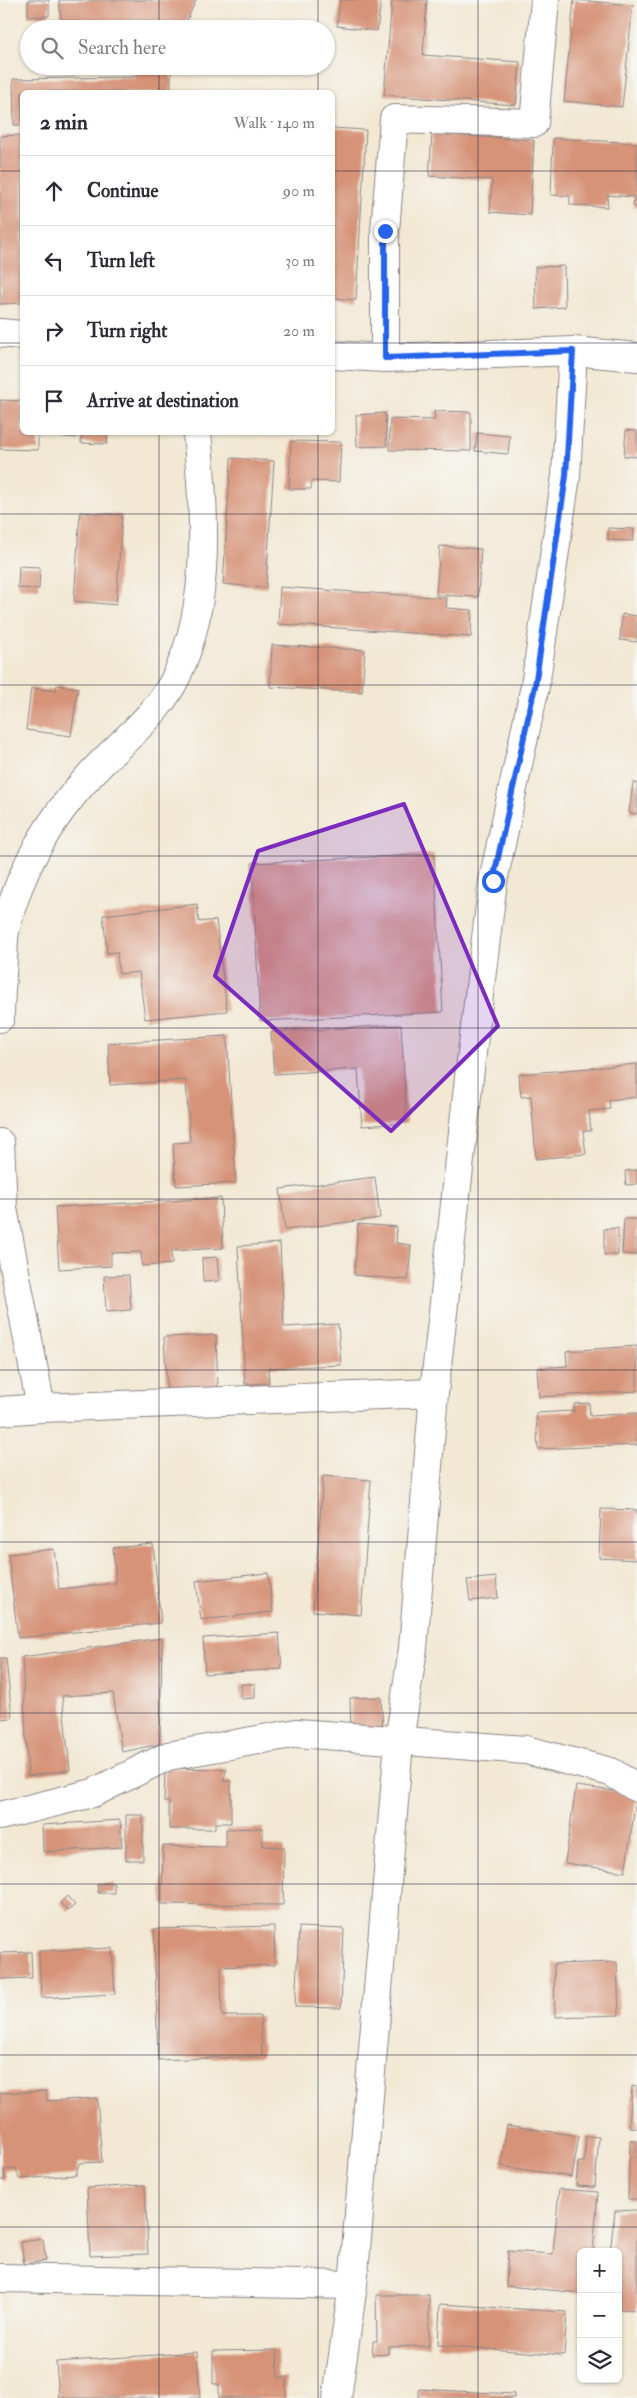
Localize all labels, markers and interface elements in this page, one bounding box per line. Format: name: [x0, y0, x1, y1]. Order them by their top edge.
search box: [20, 20, 335, 75]
icon: search: [38, 34, 66, 62]
text: Search here: [78, 36, 166, 60]
text: 2 min: [40, 109, 88, 136]
text: Walk · 140 m: [234, 113, 315, 133]
icon: ahead: [40, 177, 68, 205]
text: Continue: [87, 179, 158, 203]
text: 90 m: [283, 181, 315, 201]
route end: [374, 220, 397, 243]
icon: left: [40, 247, 68, 275]
text: Turn left: [87, 249, 155, 273]
text: 30 m: [285, 251, 315, 271]
icon: right: [40, 317, 68, 345]
text: Turn right: [87, 319, 167, 343]
text: 20 m: [283, 321, 315, 341]
icon: arrive: [40, 387, 68, 415]
text: Arrive at destination: [87, 389, 239, 413]
route start: [482, 870, 505, 893]
map controls: [577, 2248, 622, 2383]
button: +: [577, 2248, 622, 2293]
button: −: [577, 2293, 622, 2338]
button: layers: [577, 2338, 622, 2383]

